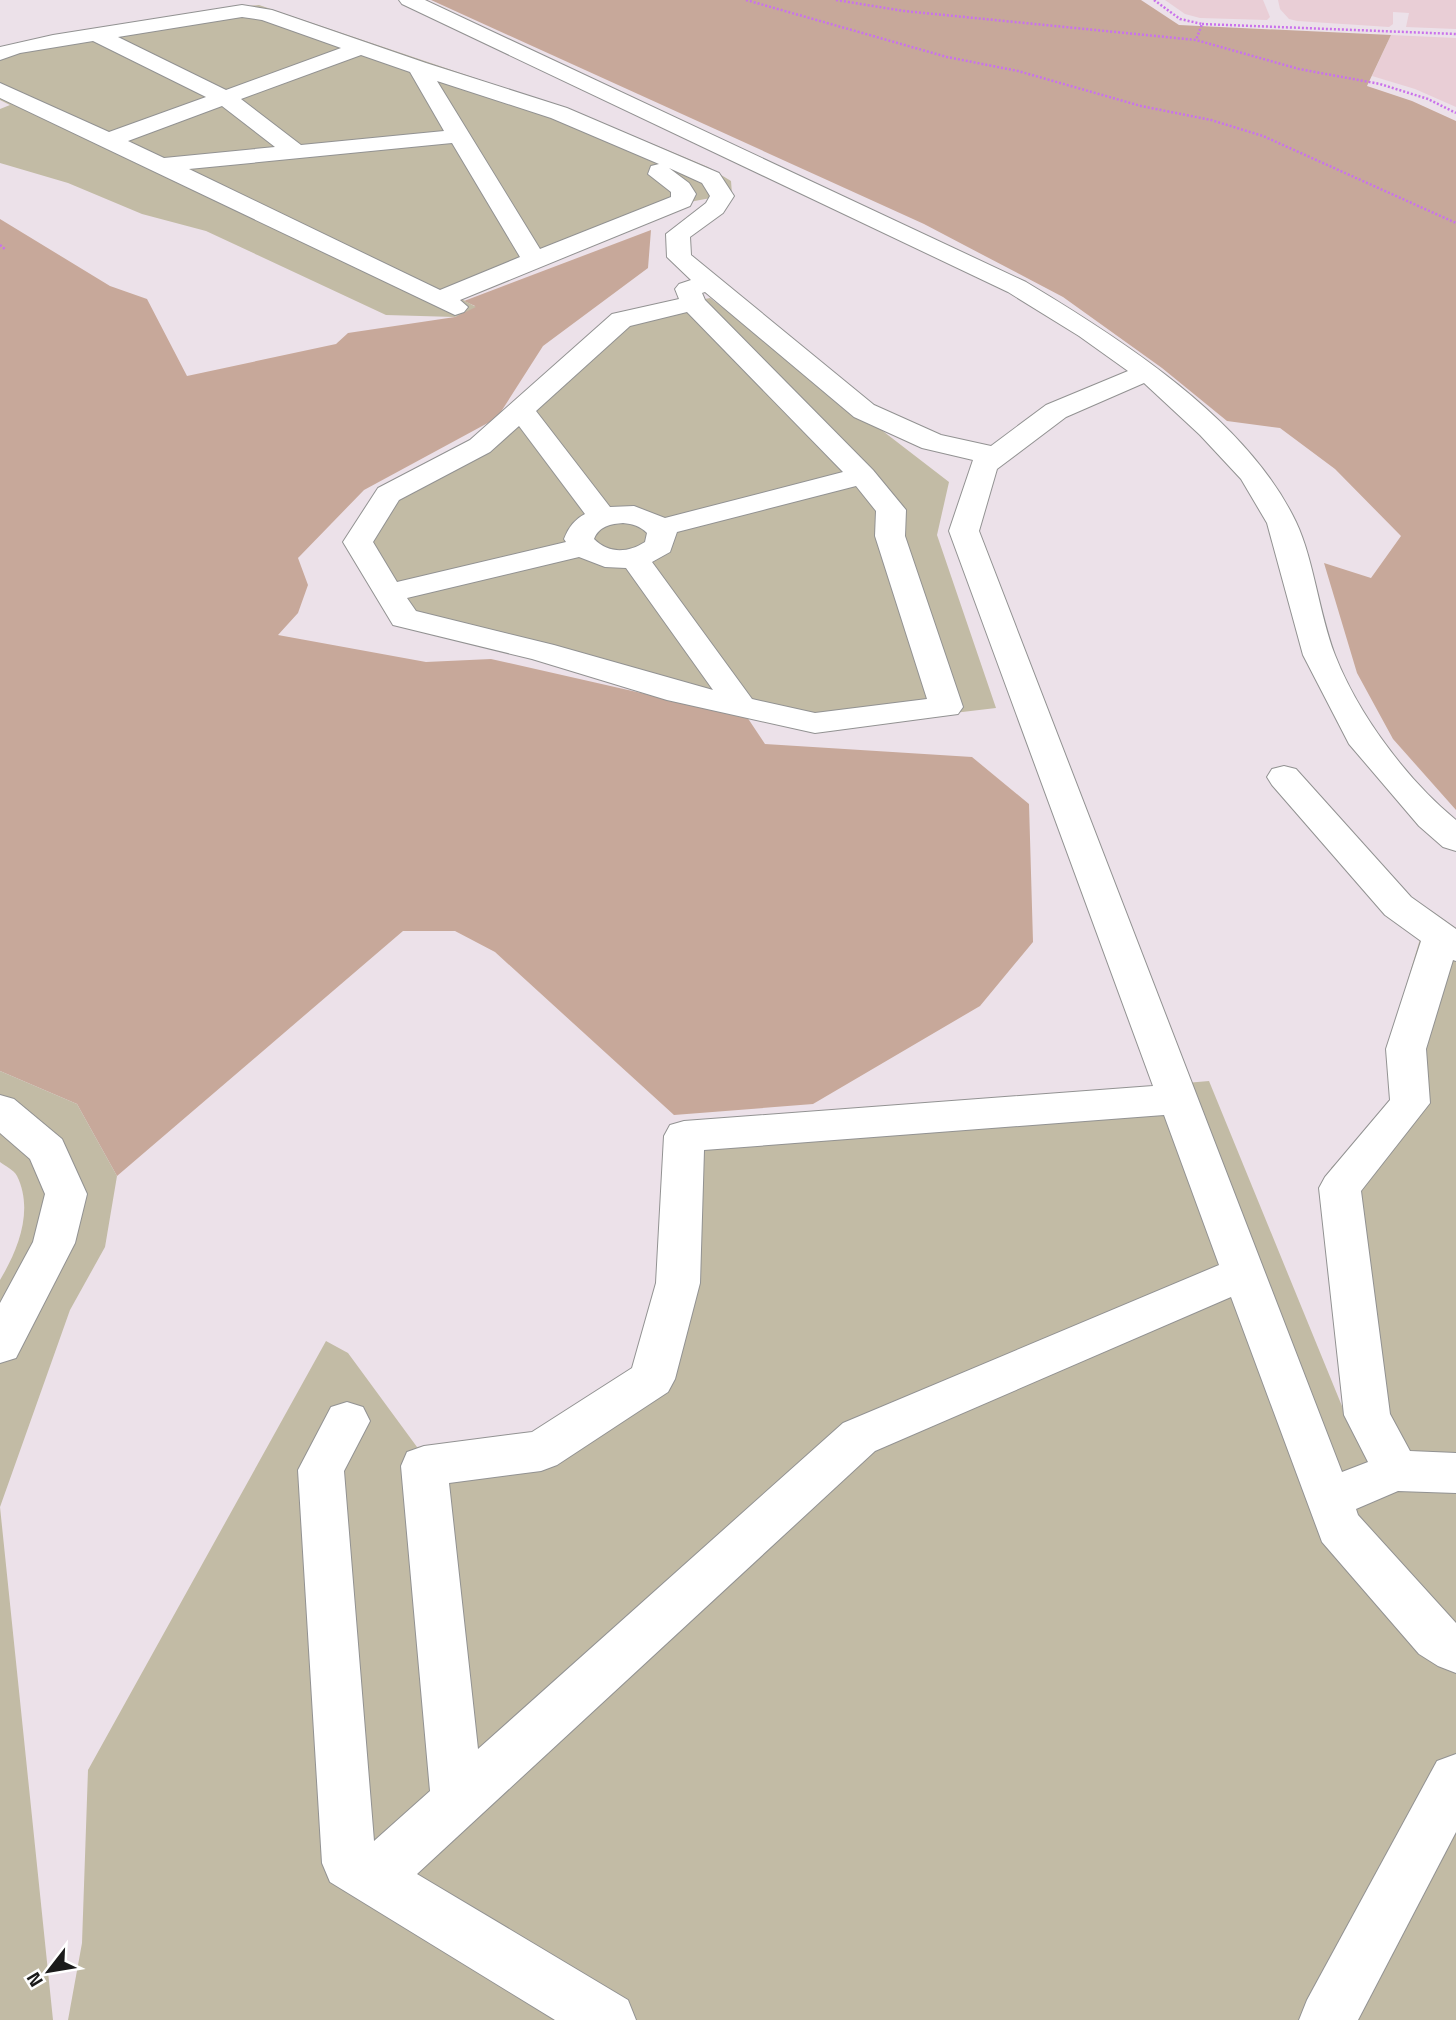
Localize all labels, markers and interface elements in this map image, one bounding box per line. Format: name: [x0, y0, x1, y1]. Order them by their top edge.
north arrow: [14, 1936, 84, 2006]
text: N: [18, 1967, 50, 1993]

